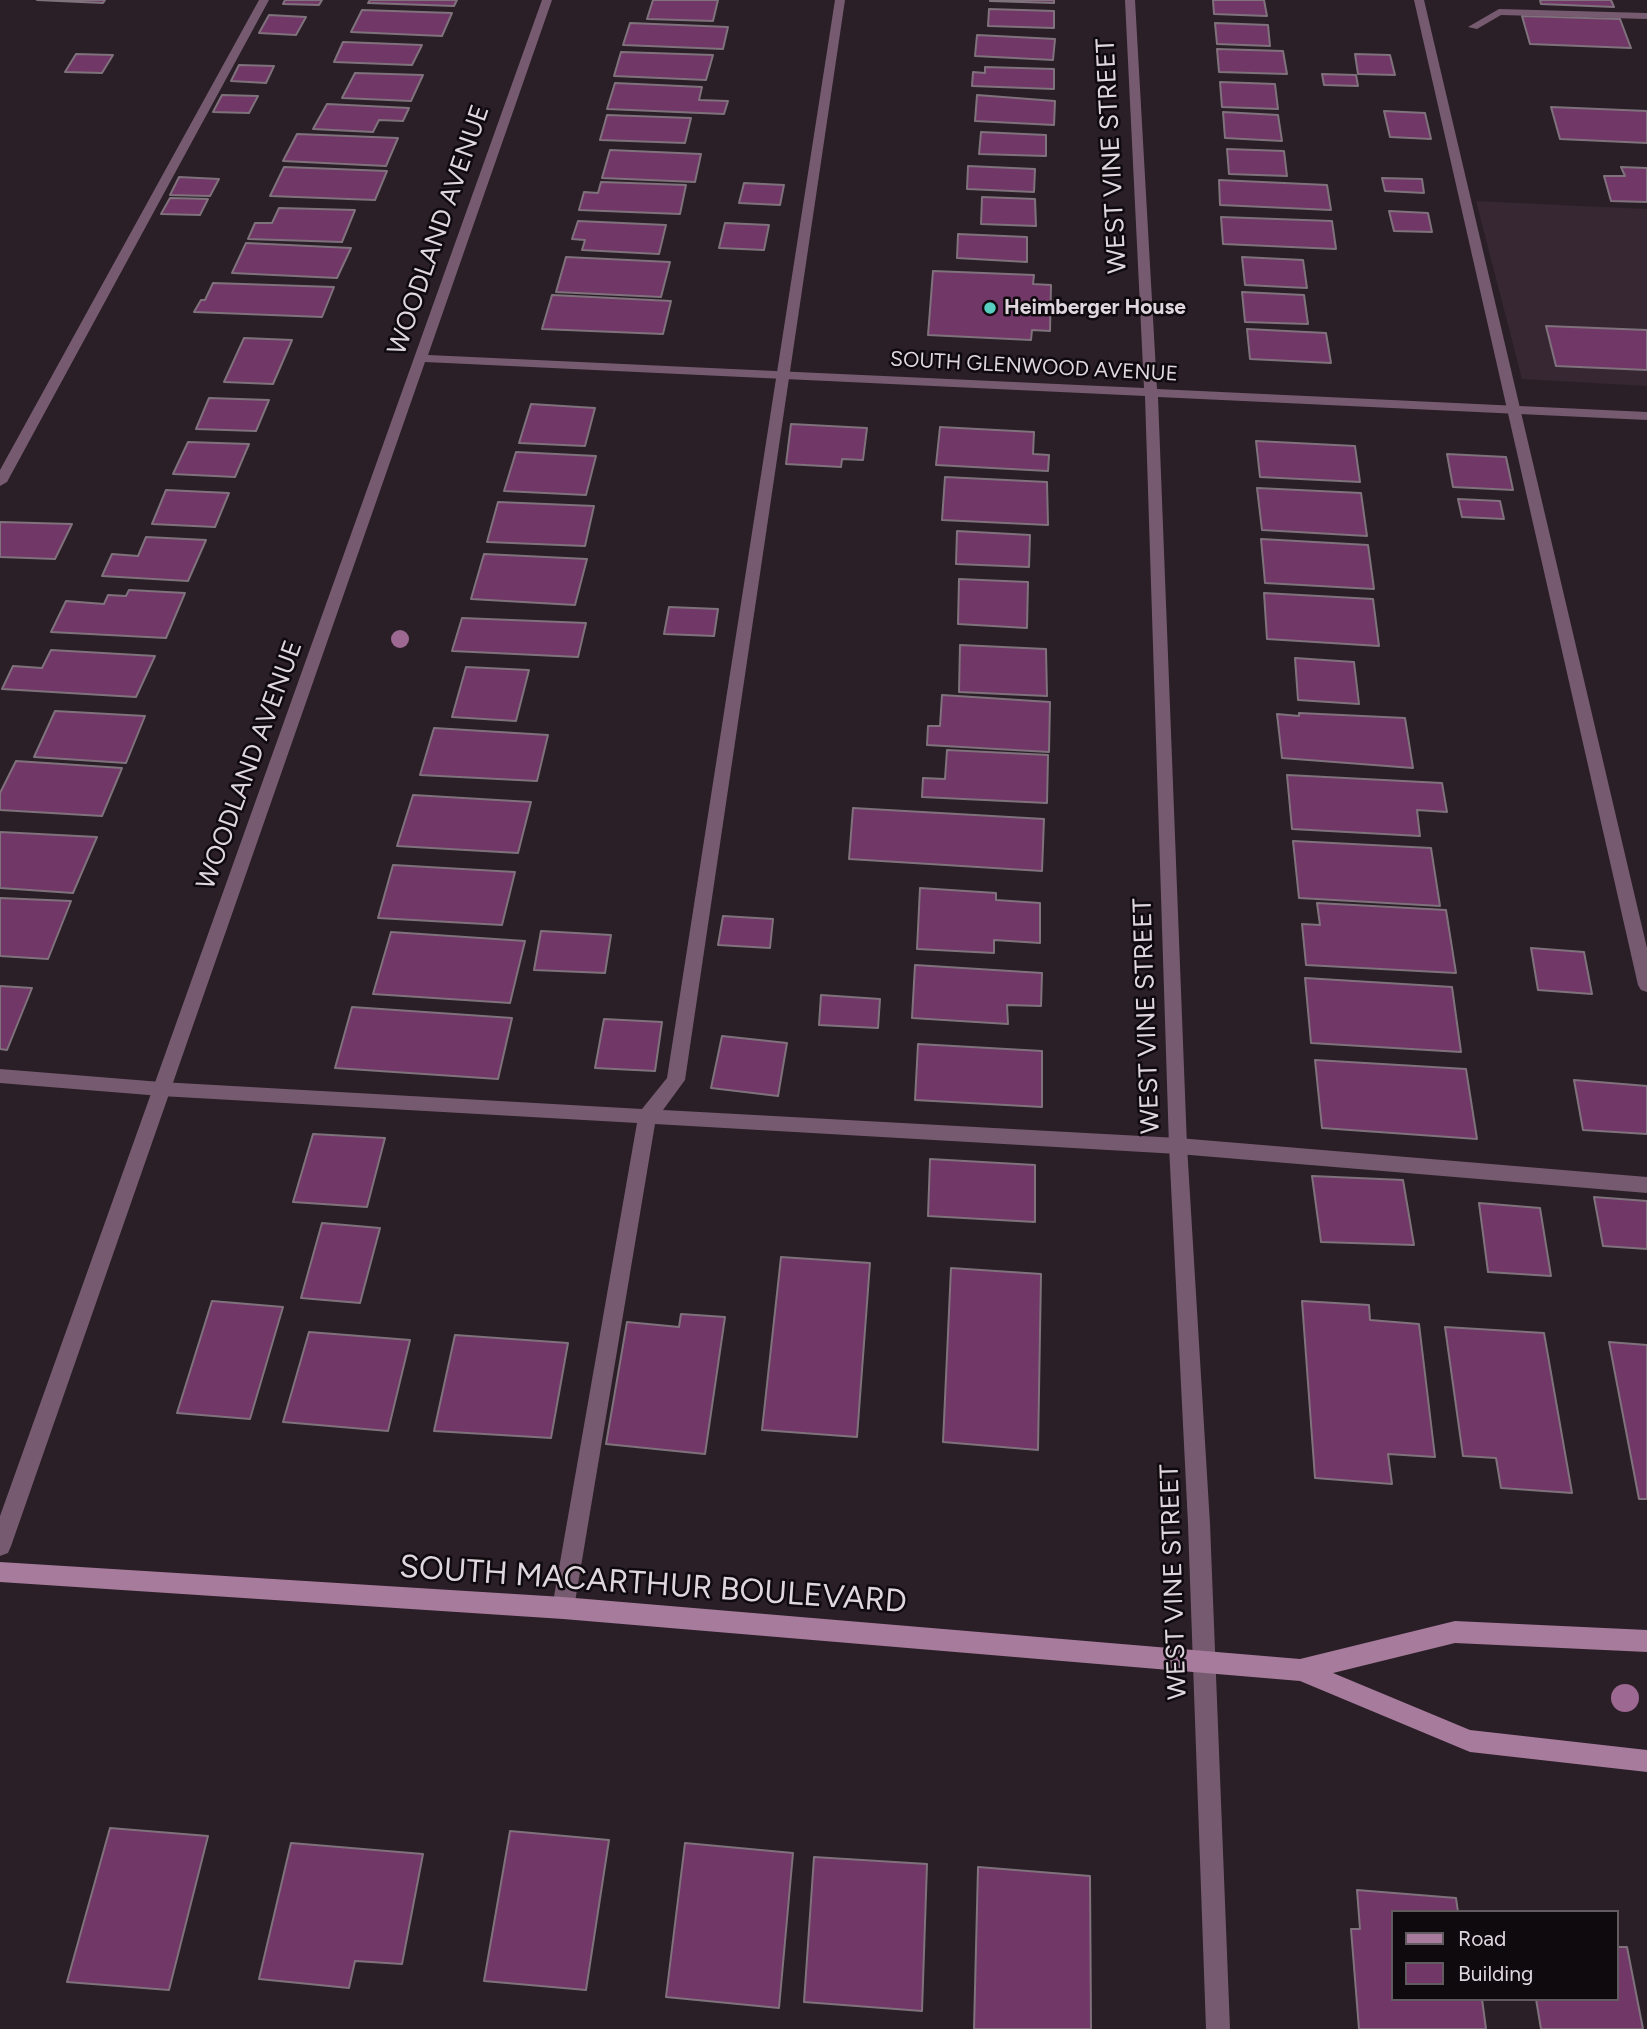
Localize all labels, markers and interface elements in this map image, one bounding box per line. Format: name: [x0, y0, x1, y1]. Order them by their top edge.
street label: WEST VINE STREET: [1090, 37, 1134, 275]
street label: WOODLAND AVENUE: [382, 101, 496, 359]
place label: Heimberger House: [1004, 295, 1186, 321]
marker: Heimberger House: [982, 300, 998, 316]
street label: SOUTH GLENWOOD AVENUE: [889, 347, 1179, 387]
street label: WOODLAND AVENUE: [190, 636, 310, 894]
street label: WEST VINE STREET: [1127, 898, 1167, 1134]
street label: WEST VINE STREET: [1154, 1464, 1194, 1700]
street label: SOUTH MACARTHUR BOULEVARD: [398, 1548, 908, 1622]
legend: [1392, 1910, 1619, 2001]
text: Road: [1458, 1926, 1506, 1951]
text: Building: [1458, 1961, 1533, 1986]

